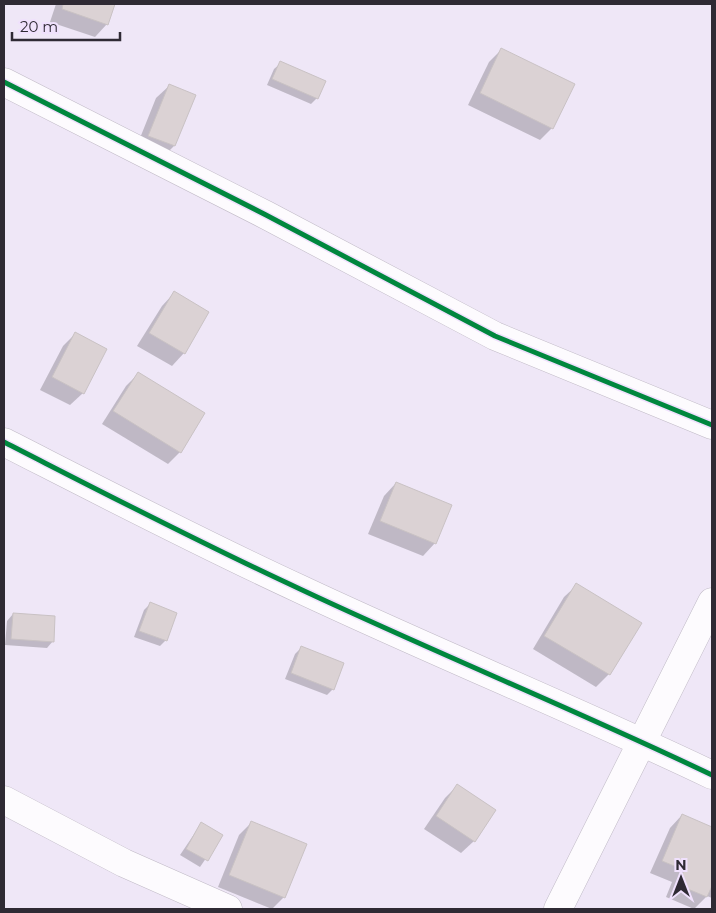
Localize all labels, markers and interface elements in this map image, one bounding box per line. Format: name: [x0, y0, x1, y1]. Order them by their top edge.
scale bar: [12, 10, 120, 42]
text: 20 m: [20, 17, 58, 36]
north arrow: [656, 853, 706, 903]
text: N: [675, 856, 687, 874]

